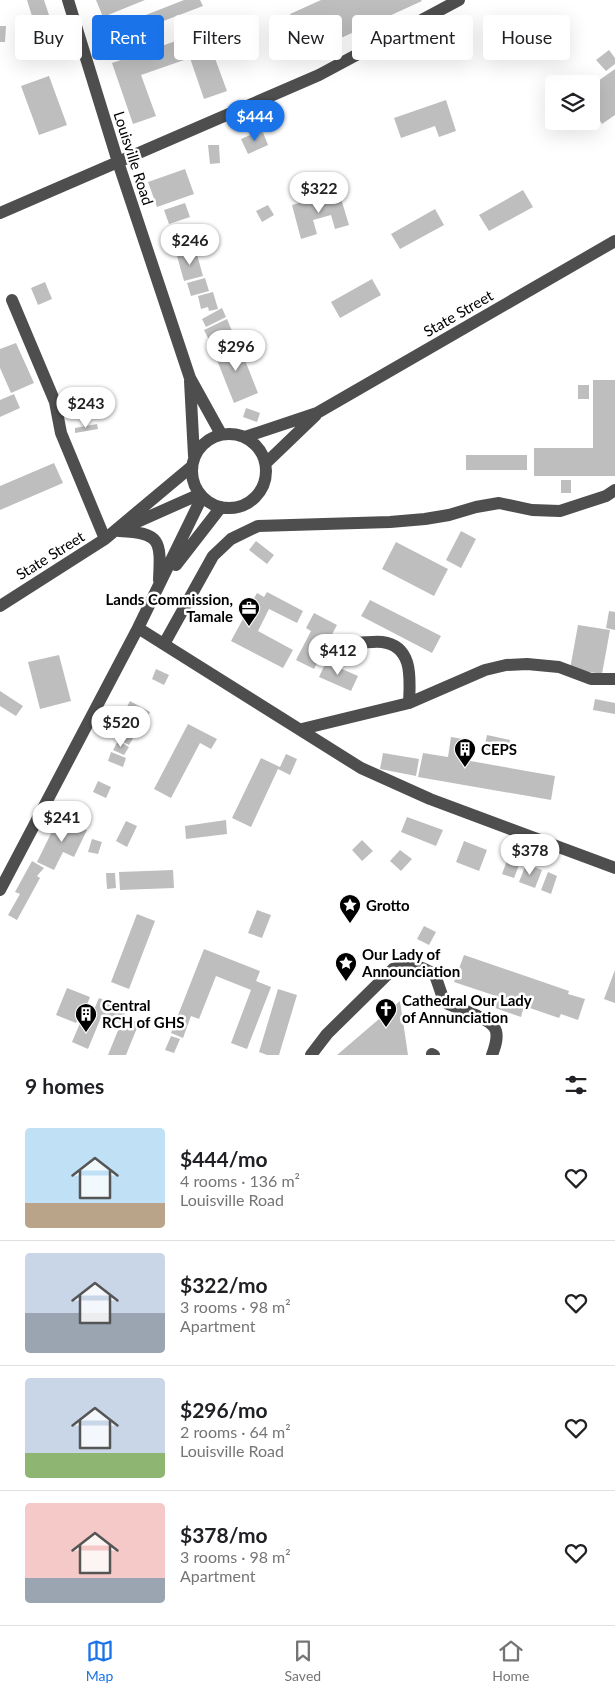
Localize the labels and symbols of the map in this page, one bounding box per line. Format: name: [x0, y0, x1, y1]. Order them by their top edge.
pin: $444: [225, 100, 285, 142]
street label: Louisville Road: [110, 109, 158, 207]
pin: $322: [289, 172, 349, 214]
pin: $246: [160, 224, 220, 266]
street label: State Street: [420, 286, 496, 340]
pin: $296: [206, 330, 266, 372]
pin: $243: [56, 386, 116, 429]
street label: State Street: [13, 527, 88, 583]
place label: Lands Commission, Tamale: [105, 590, 233, 625]
office icon: Lands Commission, Tamale: [237, 596, 261, 627]
pin: $412: [308, 634, 368, 676]
pin: $520: [91, 706, 151, 748]
building icon: CEPS: [453, 737, 477, 768]
place label: CEPS: [481, 740, 517, 758]
pin: $241: [32, 800, 92, 843]
pin: $378: [500, 834, 560, 876]
place icon: Grotto: [338, 893, 362, 924]
place label: Grotto: [366, 896, 410, 914]
place label: Our Lady of Announciation: [361, 945, 460, 980]
place icon: Our Lady of Announciation: [334, 951, 358, 982]
place label: Cathedral Our Lady of Annunciation: [402, 991, 532, 1026]
place label: Central RCH of GHS: [102, 996, 184, 1031]
church icon: Cathedral Our Lady of Annunciation: [374, 997, 398, 1028]
building icon: Central RCH of GHS: [74, 1002, 98, 1033]

